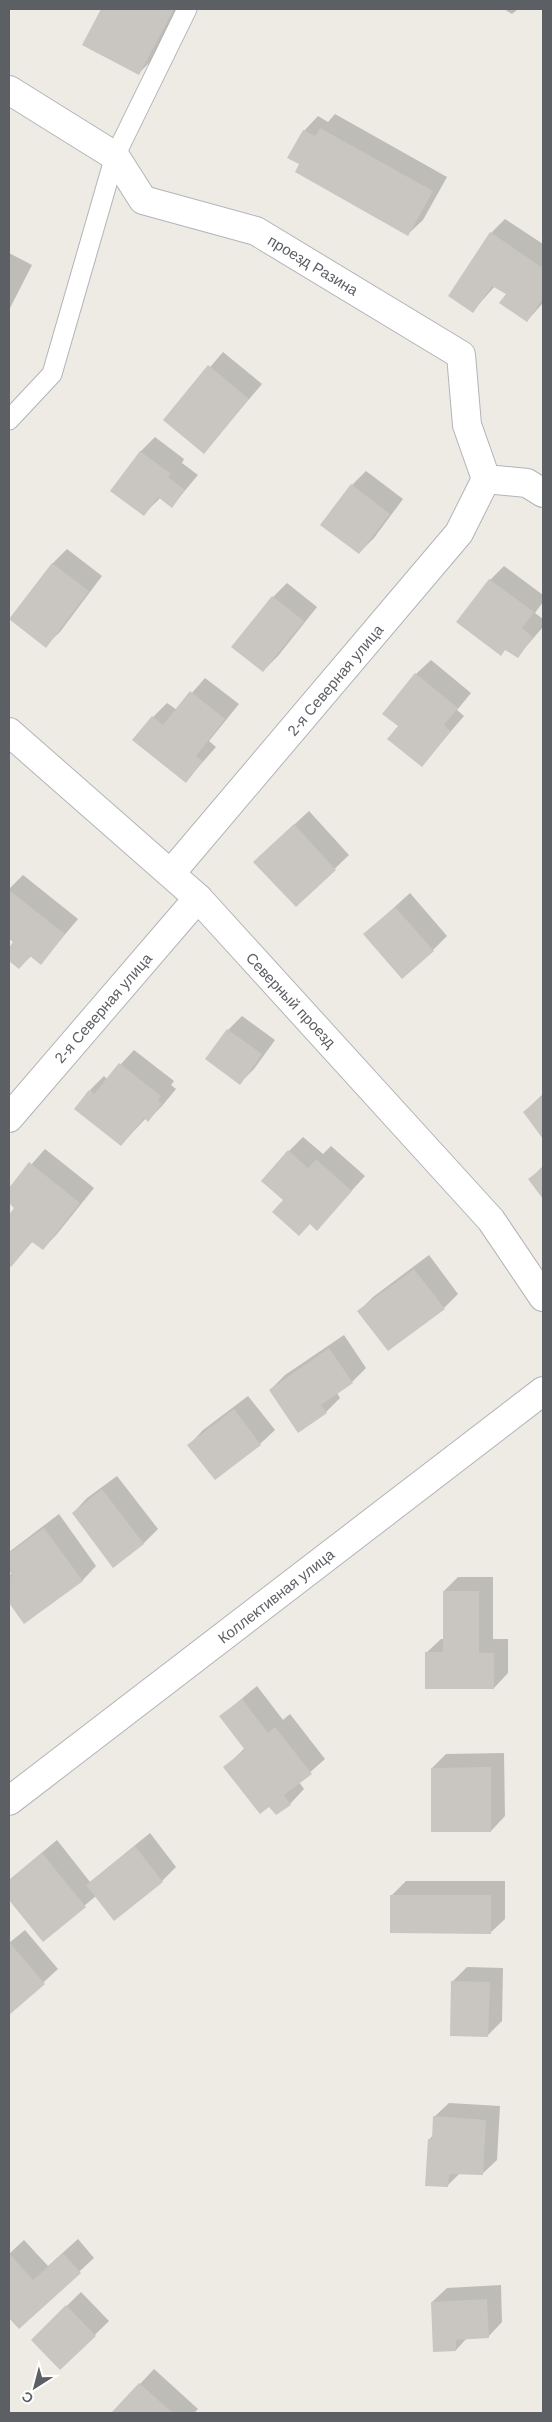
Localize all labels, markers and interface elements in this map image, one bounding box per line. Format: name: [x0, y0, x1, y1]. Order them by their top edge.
street label: проезд Разина: [265, 231, 362, 299]
street label: 2-я Северная улица: [284, 621, 387, 739]
street label: 2-я Северная улица: [51, 949, 156, 1066]
street label: Северный проезд: [243, 949, 339, 1051]
street label: Коллективная улица: [215, 1545, 338, 1647]
north arrow: [10, 2362, 60, 2412]
text: С: [19, 2388, 36, 2407]

